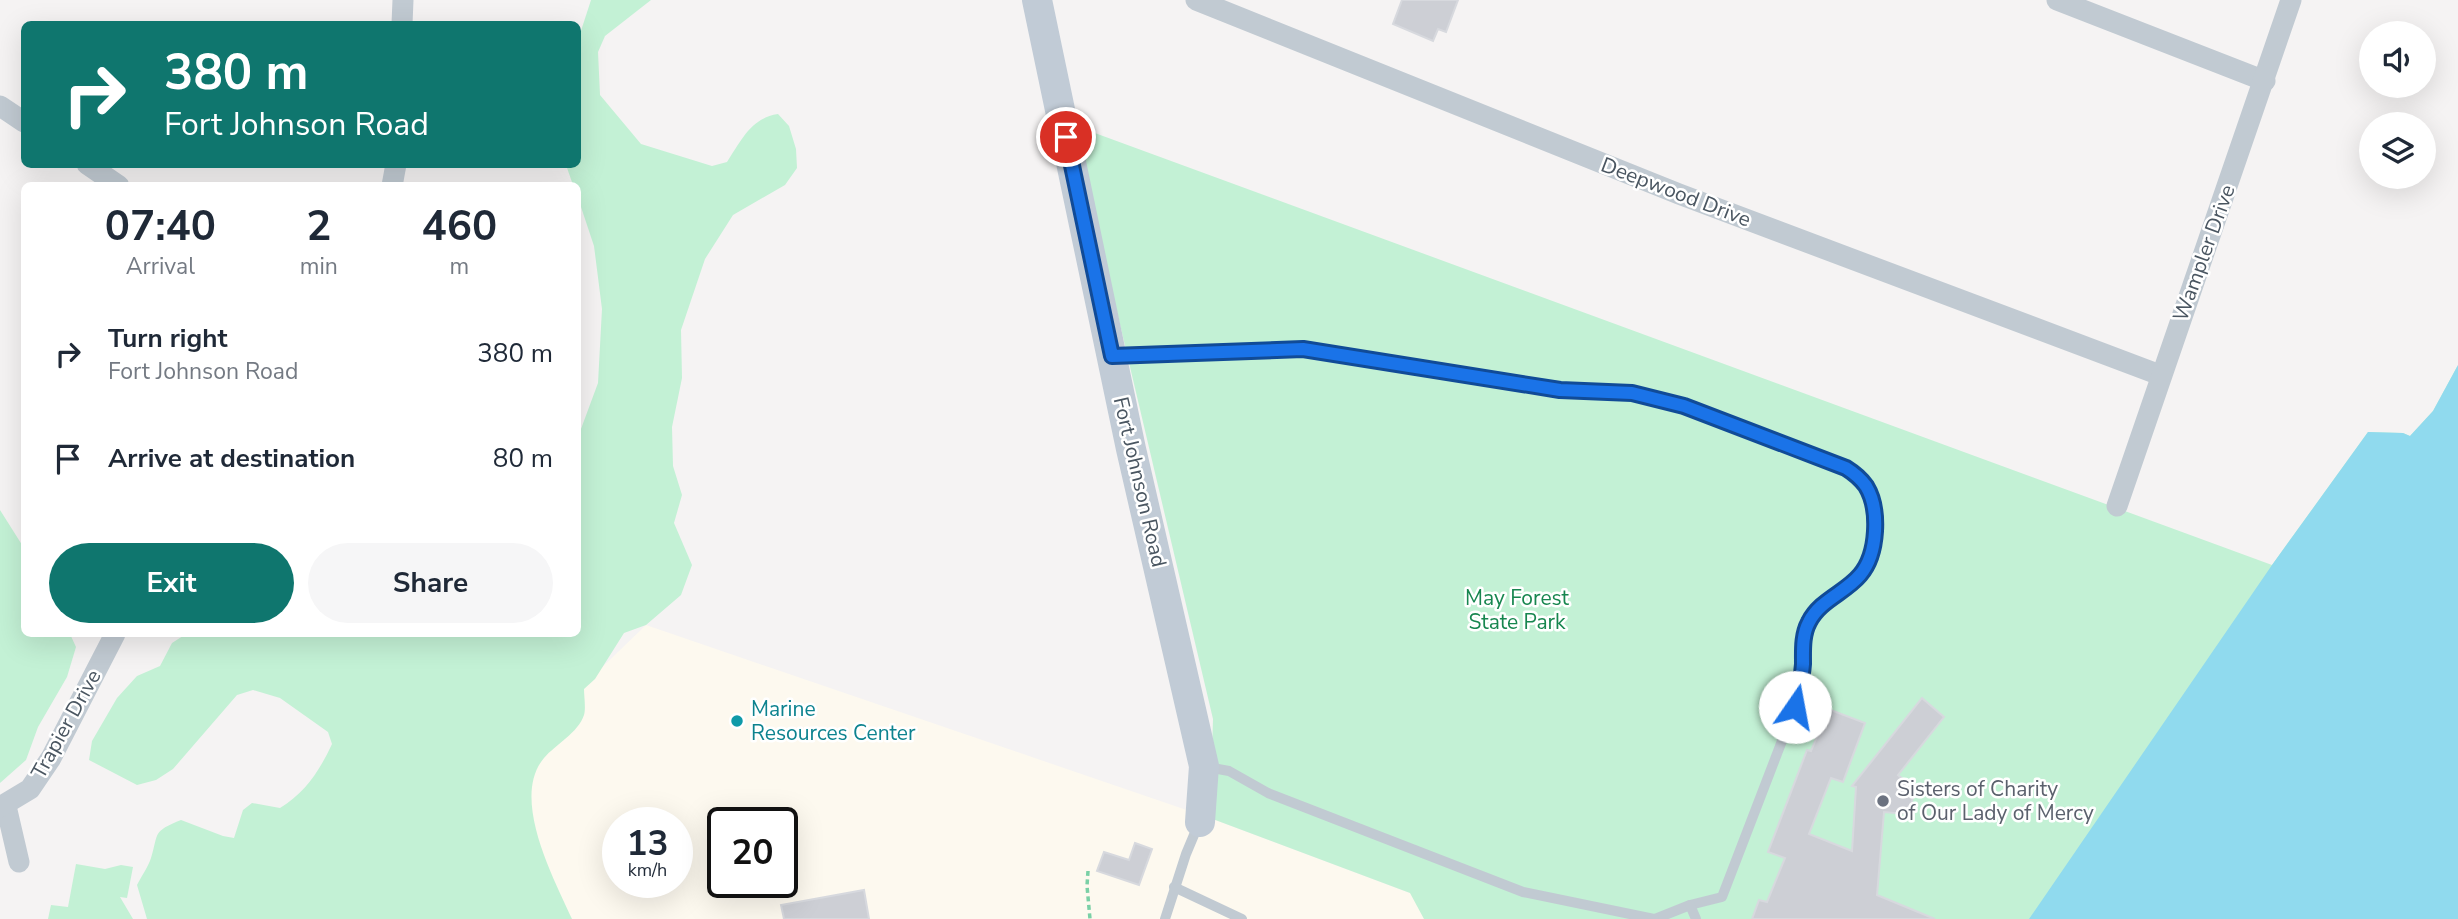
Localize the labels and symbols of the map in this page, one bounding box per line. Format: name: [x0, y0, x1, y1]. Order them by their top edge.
pin: [1036, 107, 1096, 167]
street label: Deepwood Drive: [1597, 151, 1755, 233]
street label: Wampler Drive: [2166, 181, 2242, 325]
street label: Fort Johnson Road: [1107, 394, 1173, 570]
park label: May Forest State Park: [1465, 584, 1570, 636]
street label: Trapier Drive: [25, 664, 107, 784]
position arrow: [1758, 670, 1832, 744]
place label: Marine Resources Center: [751, 695, 916, 747]
marker: Marine Resources Center: [729, 713, 745, 729]
place label: Sisters of Charity of Our Lady of Mercy: [1897, 775, 2094, 827]
marker: Sisters of Charity of Our Lady of Mercy: [1875, 793, 1891, 809]
speed limit sign: 20: [707, 807, 798, 898]

